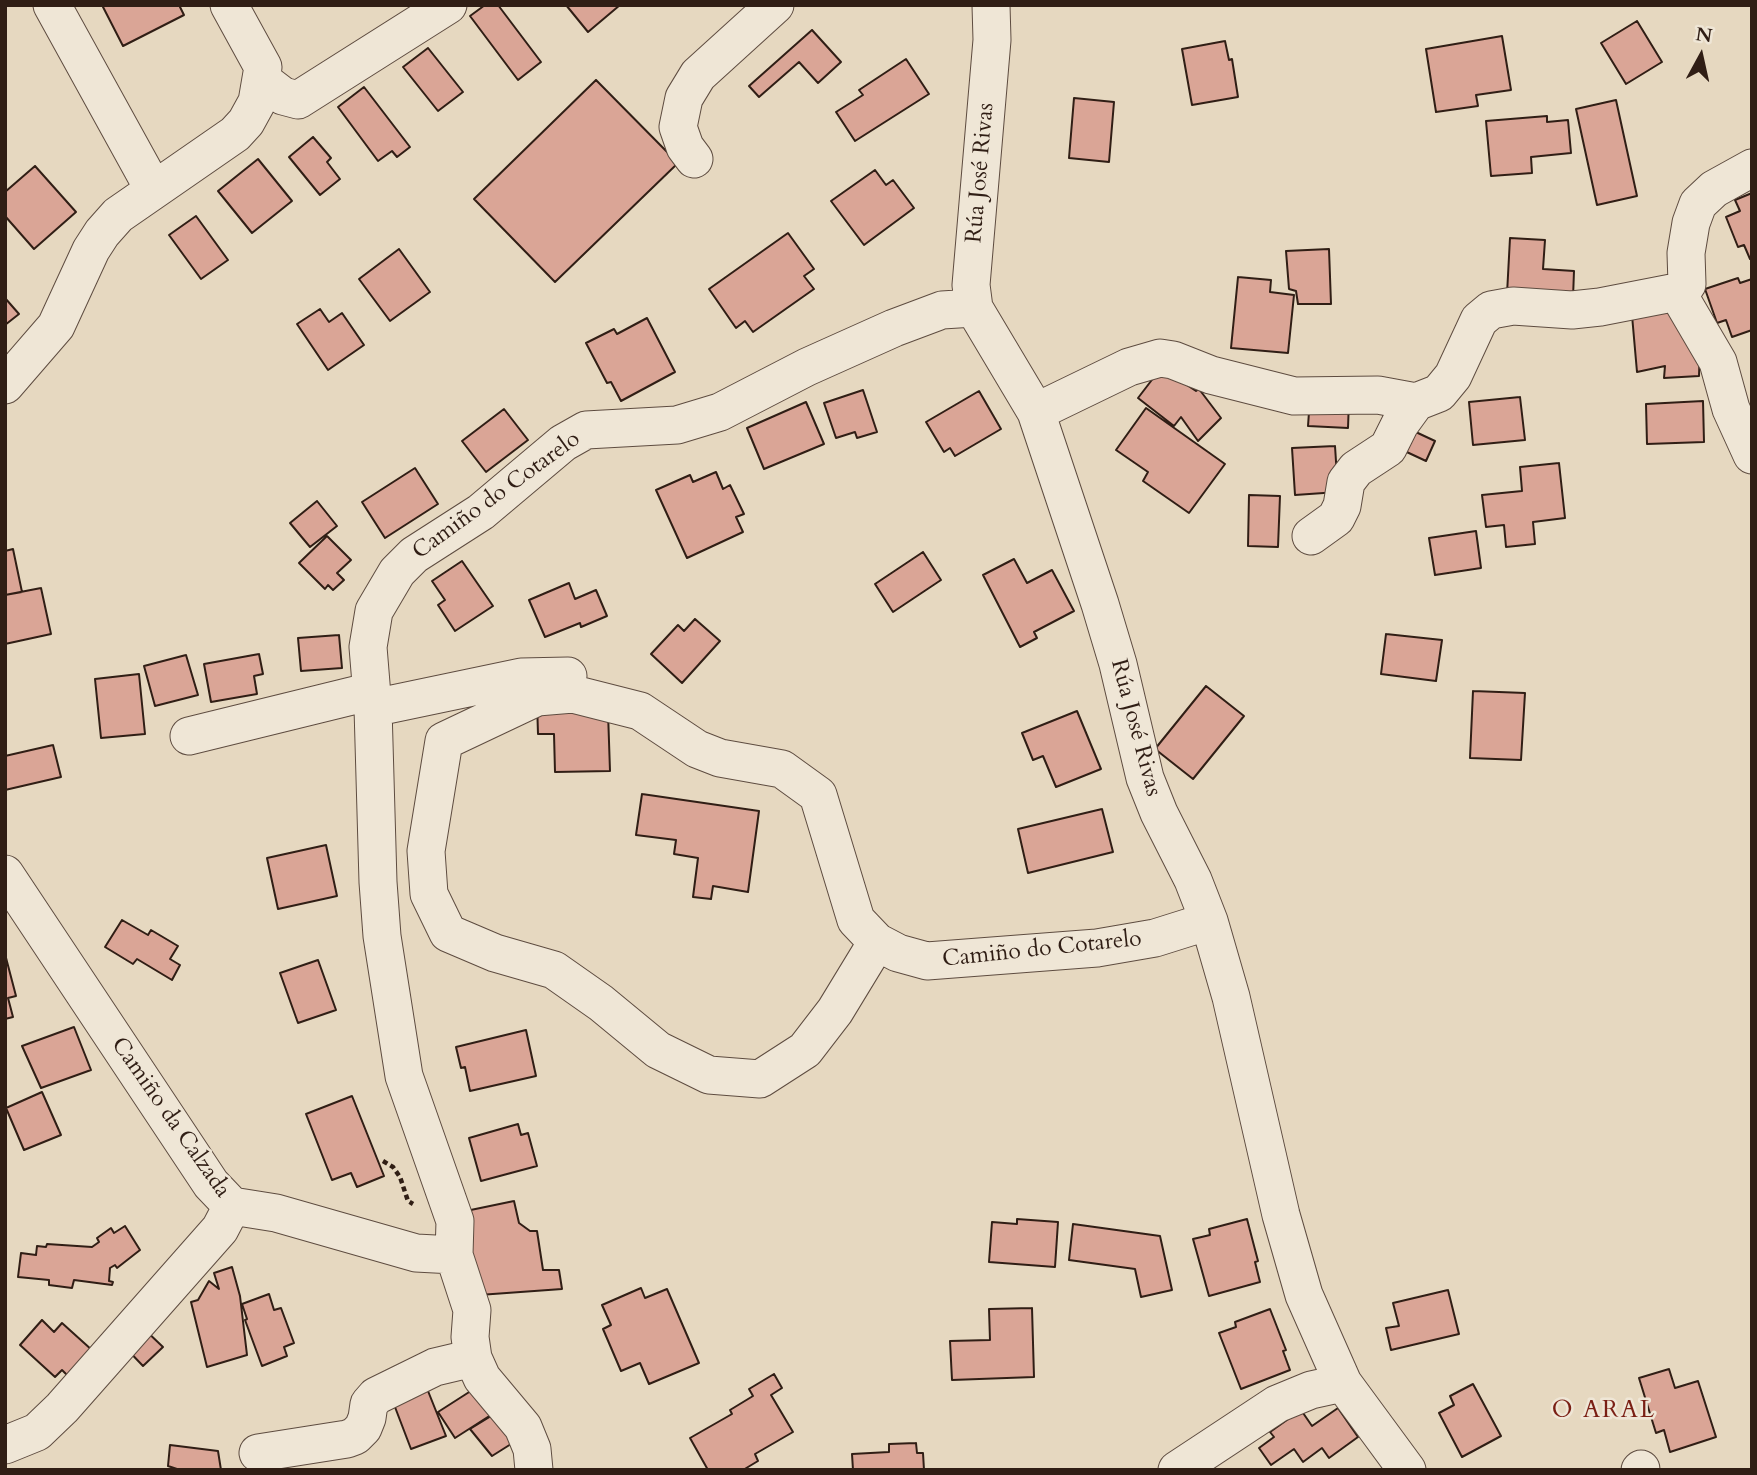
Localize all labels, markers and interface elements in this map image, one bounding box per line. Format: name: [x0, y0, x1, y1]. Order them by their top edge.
north arrow: [1666, 21, 1736, 91]
text: N: [1694, 21, 1714, 49]
street label: Rúa José Rivas: [961, 102, 1001, 244]
street label: Camiño do Cotarelo: [408, 426, 586, 566]
street label: Rúa José Rivas: [1103, 656, 1167, 800]
street label: Camiño do Cotarelo: [941, 926, 1143, 974]
street label: Camiño da Calzada: [104, 1033, 236, 1203]
district label: O ARAL: [1553, 1397, 1655, 1425]

